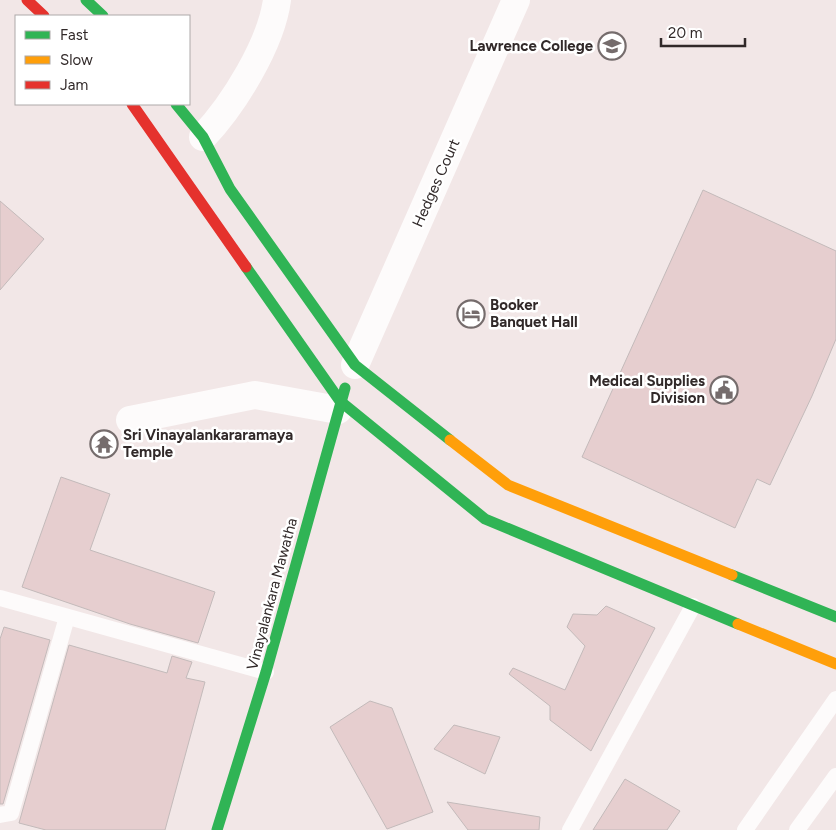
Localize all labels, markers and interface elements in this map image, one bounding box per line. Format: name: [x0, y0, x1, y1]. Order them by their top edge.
legend: [15, 15, 190, 105]
scale bar: [661, 15, 745, 47]
text: 20 m: [668, 24, 702, 42]
text: Fast: [60, 26, 89, 44]
school or university icon: Lawrence College: [597, 31, 627, 61]
place label: Lawrence College: [469, 37, 594, 55]
text: Slow: [60, 51, 93, 69]
text: Jam: [60, 76, 88, 94]
street label: Hedges Court: [409, 136, 464, 230]
place label: Booker Banquet Hall: [490, 296, 578, 331]
hotel icon: Booker Banquet Hall: [456, 299, 486, 329]
place label: Medical Supplies Division: [589, 372, 705, 407]
public building icon: Medical Supplies Division: [709, 375, 739, 405]
place label: Sri Vinayalankararamaya Temple: [123, 426, 293, 461]
temple icon: Sri Vinayalankararamaya Temple: [89, 429, 119, 459]
street label: Vinayalankara Mawatha: [243, 516, 301, 672]

